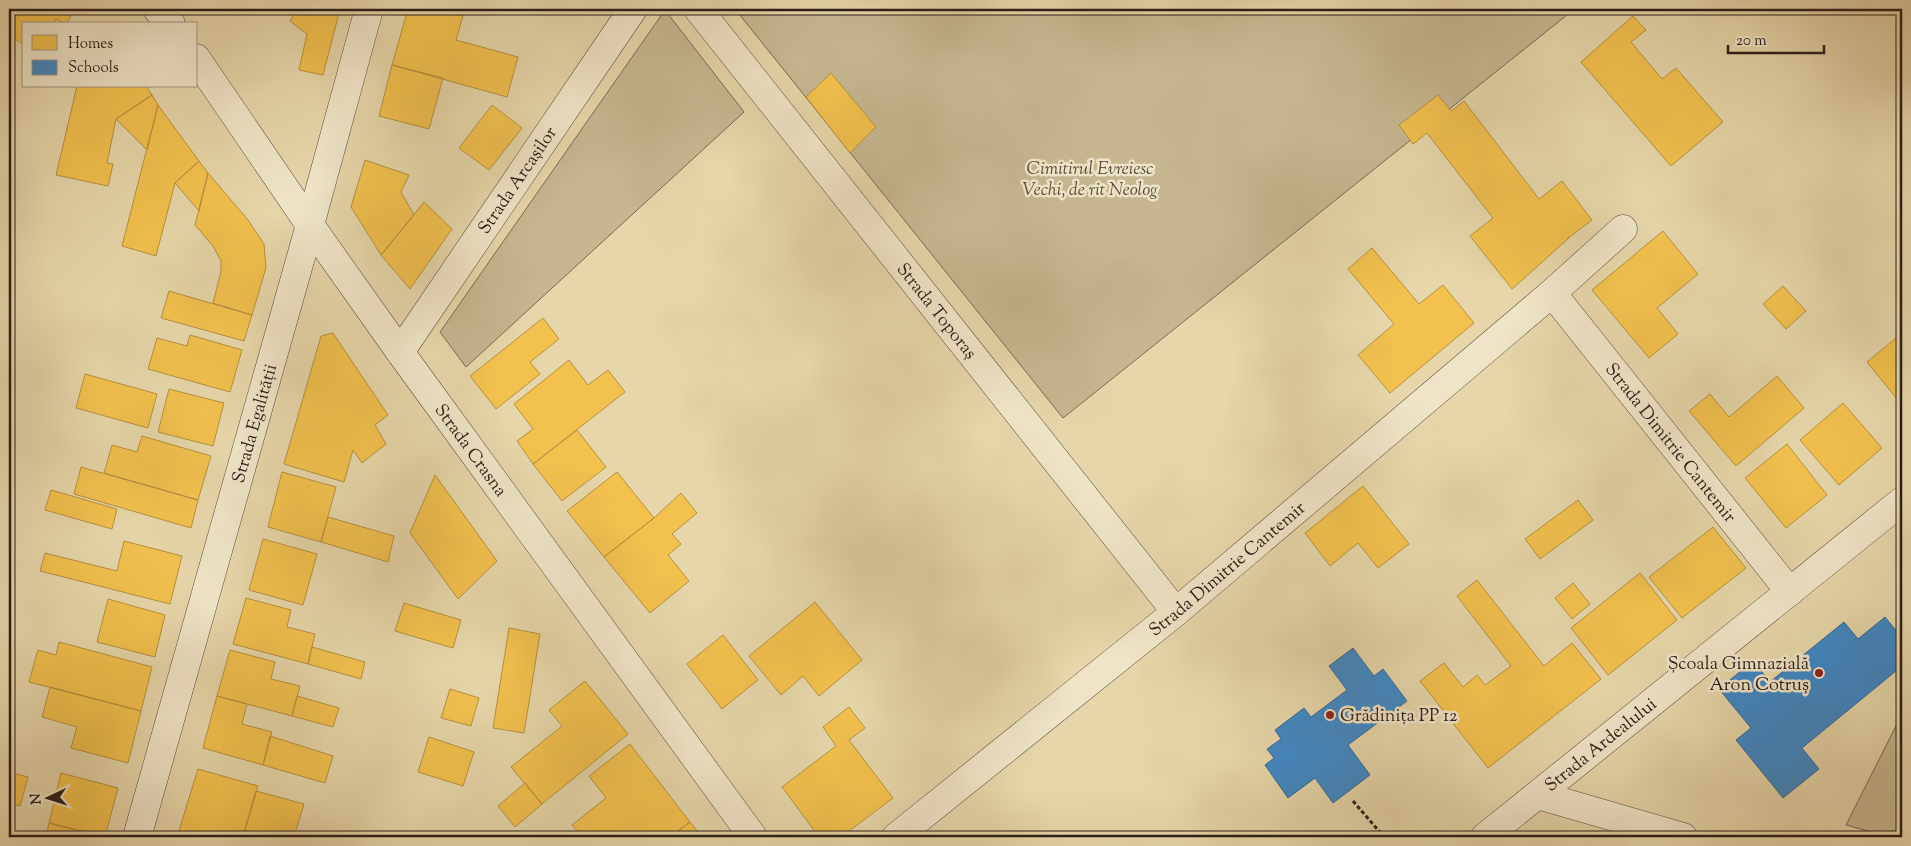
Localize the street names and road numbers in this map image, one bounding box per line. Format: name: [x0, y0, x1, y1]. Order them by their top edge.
street label: Strada Arcașilor: [473, 122, 565, 240]
street label: Strada Toporaș: [889, 258, 982, 366]
street label: Strada Dimitrie Cantemir: [1598, 358, 1741, 529]
street label: Strada Egalității: [227, 361, 285, 486]
street label: Strada Crasna: [427, 399, 512, 503]
street label: Strada Dimitrie Cantemir: [1144, 496, 1312, 644]
street label: Strada Ardealului: [1540, 693, 1663, 799]

